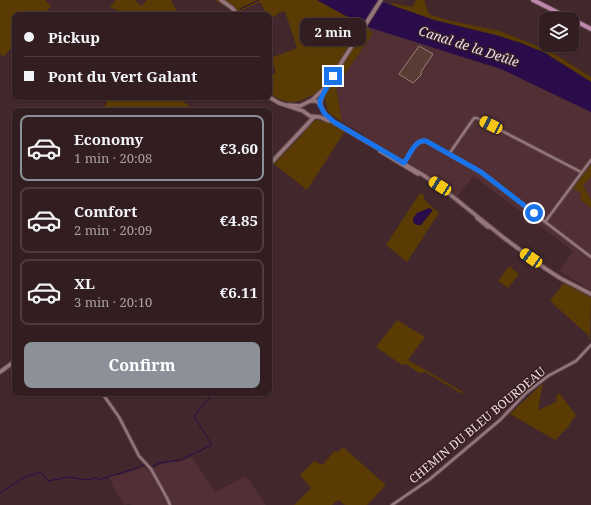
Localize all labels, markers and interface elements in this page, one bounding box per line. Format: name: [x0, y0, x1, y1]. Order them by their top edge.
map controls: [539, 12, 579, 52]
button: layers: [539, 12, 579, 52]
callout: 2 min: [300, 18, 366, 46]
water label: Canal de la Deûle: [417, 21, 522, 71]
text: 2 min: [315, 23, 351, 41]
text: Pickup: [48, 27, 100, 47]
text: Pont du Vert Galant: [48, 66, 197, 86]
route end: [324, 67, 342, 85]
car: [478, 114, 504, 136]
text: Economy: [74, 129, 143, 149]
icon: car: [26, 130, 62, 166]
text: €3.60: [220, 138, 258, 158]
text: 1 min · 20:08: [74, 149, 152, 167]
car: [427, 174, 453, 198]
text: Comfort: [74, 201, 137, 221]
icon: car: [26, 202, 62, 238]
route start: [525, 204, 543, 222]
text: €4.85: [220, 210, 258, 230]
text: 2 min · 20:09: [74, 221, 152, 239]
car: [518, 246, 544, 270]
text: XL: [74, 273, 95, 293]
icon: car: [26, 274, 62, 310]
text: €6.11: [220, 282, 258, 302]
text: 3 min · 20:10: [74, 293, 152, 311]
button: Confirm: [24, 342, 260, 388]
street label: CHEMIN DU BLEU BOURDEAU: [405, 362, 549, 487]

